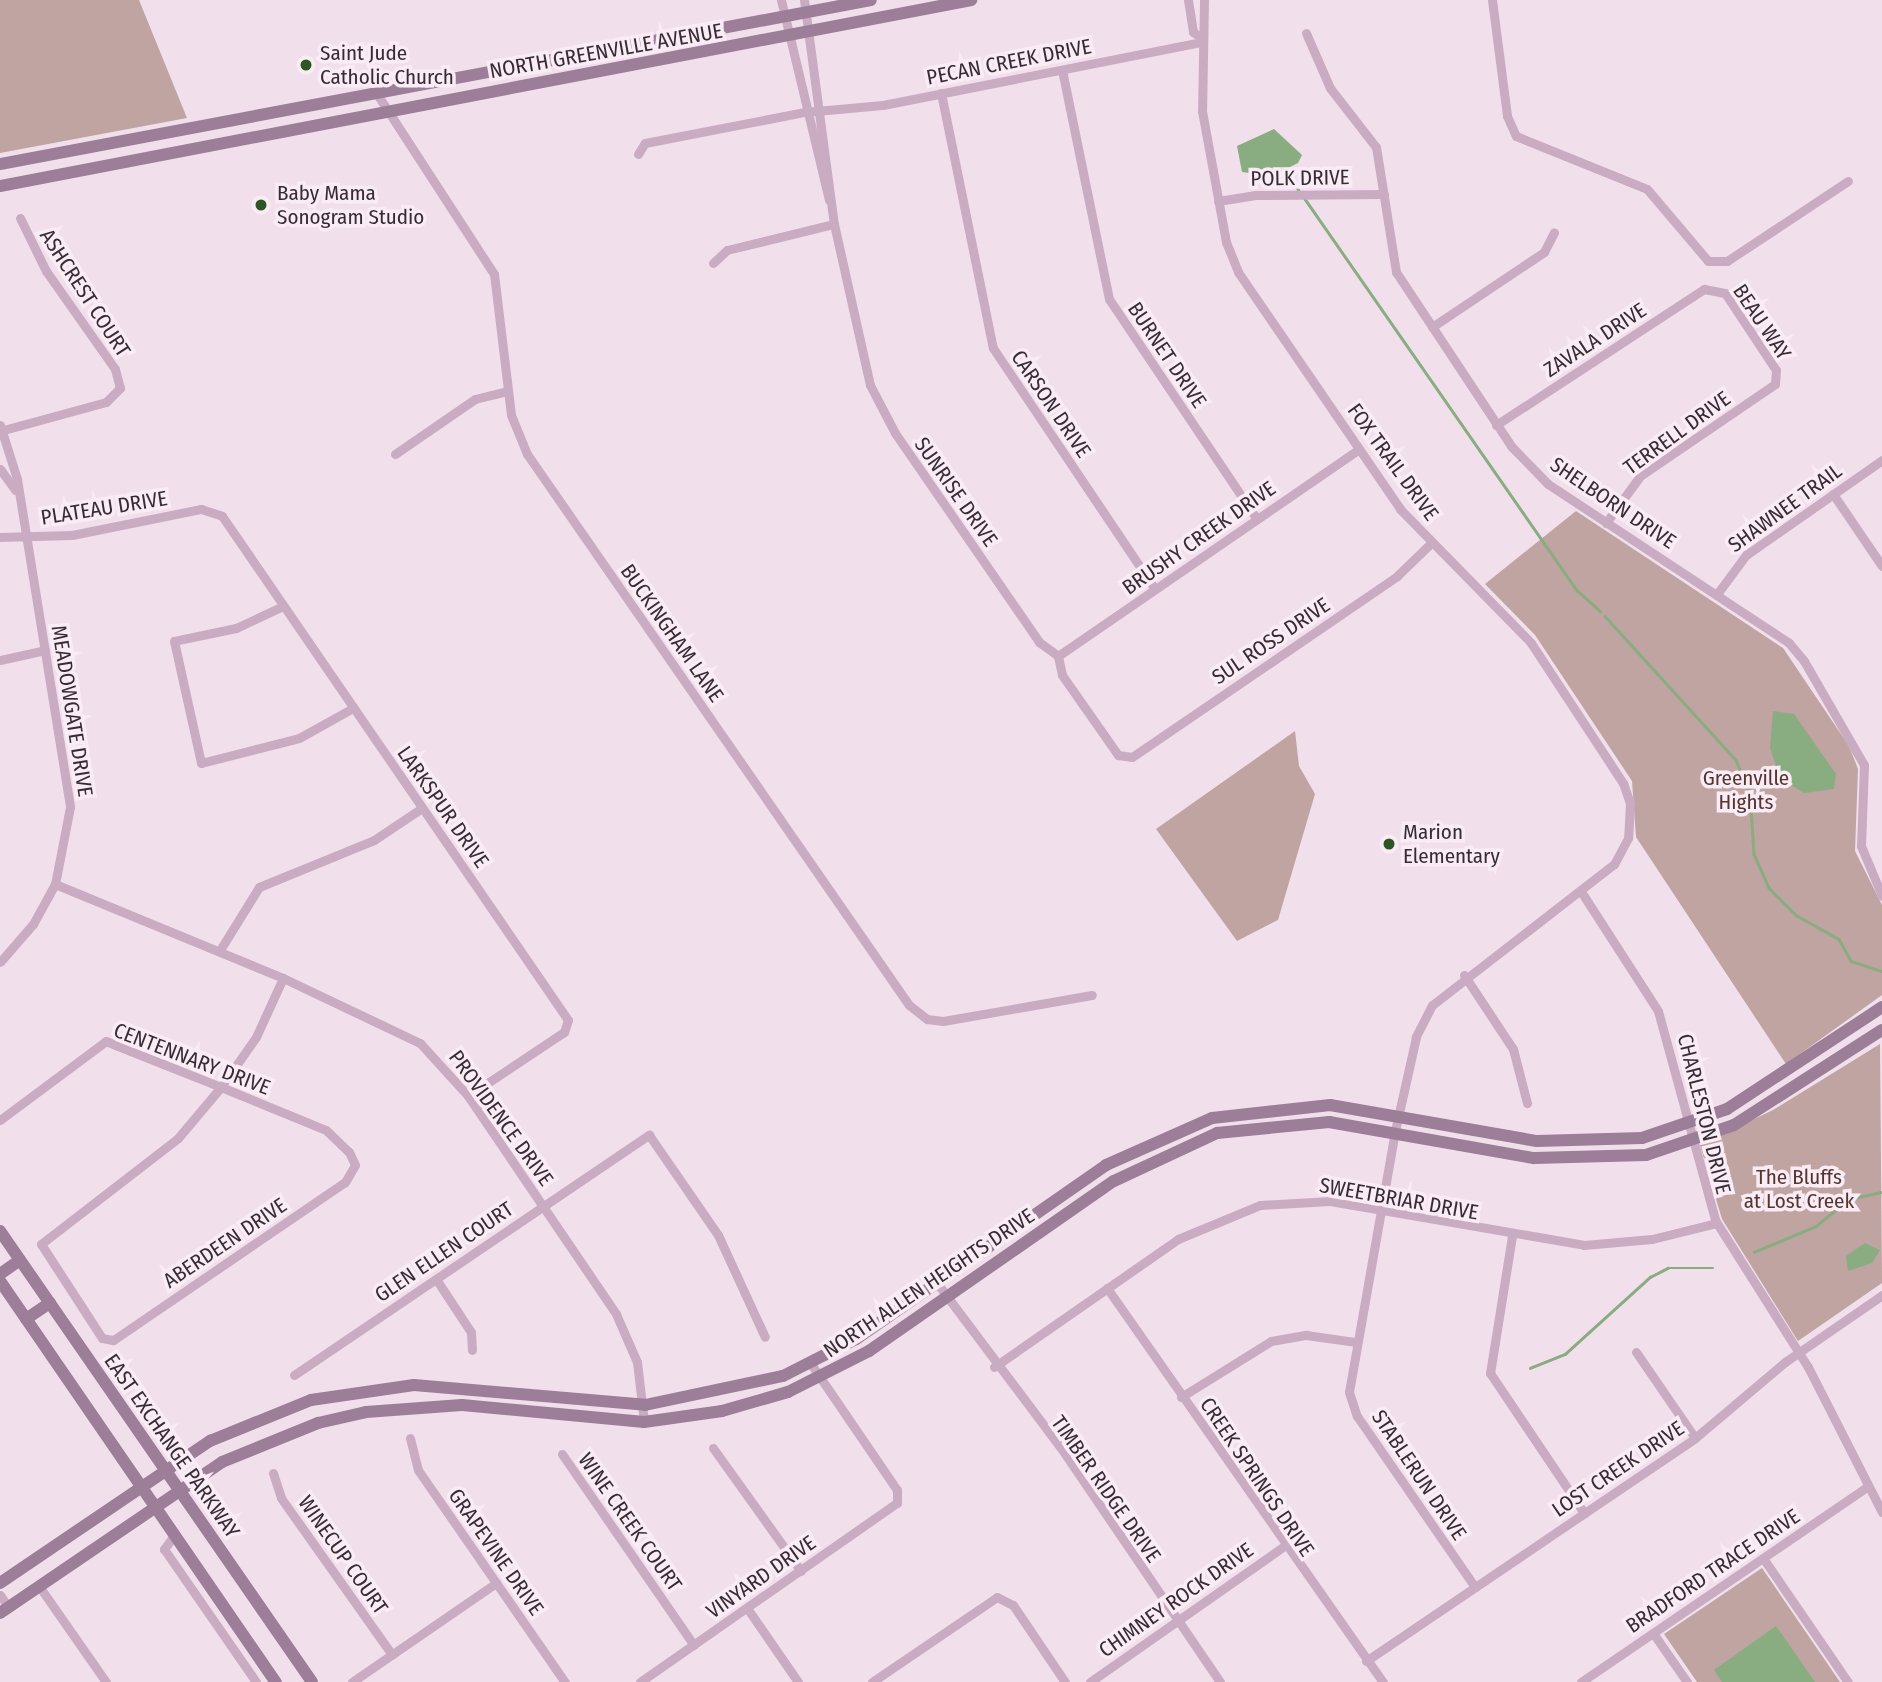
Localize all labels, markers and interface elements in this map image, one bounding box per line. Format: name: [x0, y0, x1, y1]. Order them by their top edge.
street label: NORTH GREENVILLE AVENUE: [488, 18, 724, 84]
street label: PECAN CREEK DRIVE: [924, 34, 1094, 90]
place label: Saint Jude Catholic Church: [320, 40, 454, 90]
marker: Saint Jude Catholic Church: [298, 57, 314, 73]
street label: POLK DRIVE: [1250, 165, 1350, 191]
place label: Baby Mama Sonogram Studio: [277, 180, 424, 230]
marker: Baby Mama Sonogram Studio: [251, 195, 271, 215]
street label: ASHCREST COURT: [34, 224, 136, 362]
street label: BEAU WAY: [1728, 279, 1796, 365]
street label: BURNET DRIVE: [1122, 297, 1212, 413]
street label: ZAVALA DRIVE: [1539, 298, 1651, 382]
street label: CARSON DRIVE: [1006, 346, 1096, 462]
street label: TERRELL DRIVE: [1619, 386, 1735, 480]
street label: FOX TRAIL DRIVE: [1342, 399, 1444, 525]
street label: SUNRISE DRIVE: [909, 433, 1003, 551]
street label: SHELBORN DRIVE: [1546, 452, 1680, 554]
street label: SHAWNEE TRAIL: [1723, 458, 1847, 558]
street label: BRUSHY CREEK DRIVE: [1118, 476, 1280, 600]
street label: PLATEAU DRIVE: [39, 486, 169, 530]
street label: BUCKINGHAM LANE: [615, 559, 729, 707]
street label: SUL ROSS DRIVE: [1207, 592, 1335, 690]
street label: MEADOWGATE DRIVE: [46, 624, 98, 798]
street label: LARKSPUR DRIVE: [392, 741, 494, 873]
park label: Greenville Hights: [1703, 765, 1789, 815]
place label: Marion Elementary: [1403, 819, 1500, 869]
marker: Marion Elementary: [1381, 836, 1397, 852]
street label: CENTENNARY DRIVE: [110, 1018, 274, 1100]
street label: CHARLESTON DRIVE: [1672, 1031, 1736, 1197]
street label: PROVIDENCE DRIVE: [443, 1045, 559, 1191]
park label: The Bluffs at Lost Creek: [1744, 1164, 1854, 1214]
street label: SWEETBRIAR DRIVE: [1318, 1173, 1480, 1225]
street label: ABERDEEN DRIVE: [159, 1193, 291, 1293]
street label: GLEN ELLEN COURT: [370, 1196, 518, 1308]
street label: NORTH ALLEN HEIGHTS DRIVE: [819, 1203, 1039, 1363]
street label: EAST EXCHANGE PARKWAY: [99, 1349, 245, 1543]
street label: CREEK SPRINGS DRIVE: [1195, 1393, 1319, 1561]
street label: STABLERUN DRIVE: [1366, 1405, 1472, 1545]
street label: TIMBER RIDGE DRIVE: [1046, 1411, 1166, 1567]
street label: LOST CREEK DRIVE: [1547, 1416, 1689, 1522]
street label: WINE CREEK COURT: [573, 1448, 687, 1596]
street label: GRAPEVINE DRIVE: [443, 1484, 549, 1620]
street label: WINECUP COURT: [293, 1491, 393, 1619]
street label: BRADFORD TRACE DRIVE: [1621, 1504, 1805, 1638]
street label: VINYARD DRIVE: [701, 1530, 821, 1624]
street label: CHIMNEY ROCK DRIVE: [1094, 1537, 1258, 1663]

